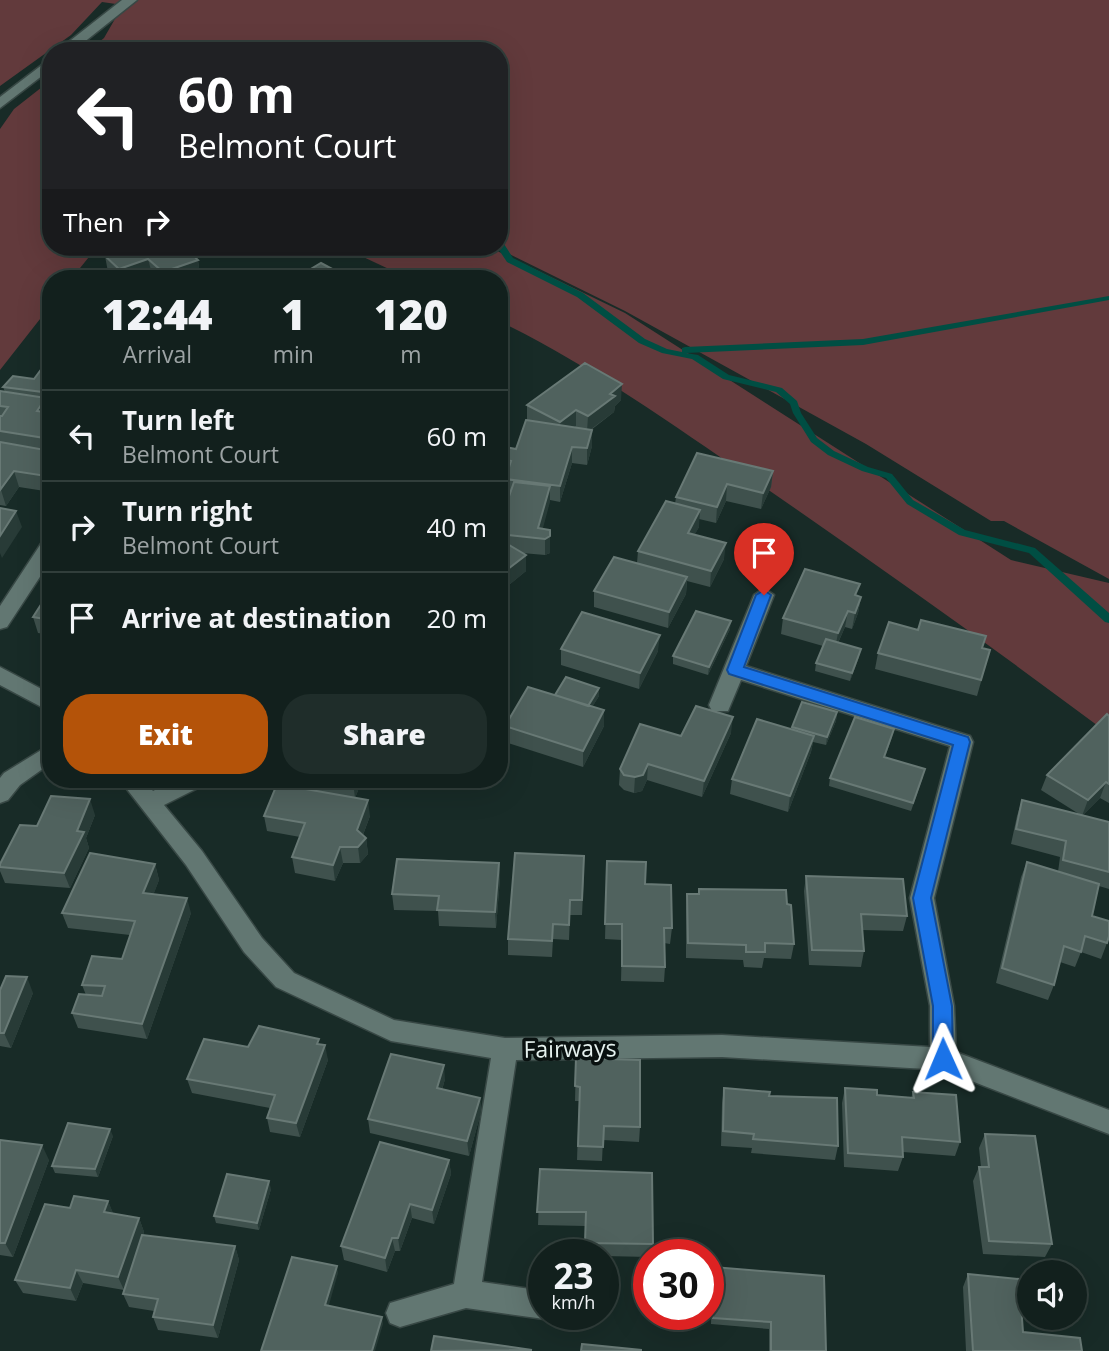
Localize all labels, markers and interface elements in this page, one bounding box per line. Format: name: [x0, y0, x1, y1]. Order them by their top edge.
text: 60 m: [178, 61, 295, 127]
icon: left: [63, 70, 154, 161]
text: Belmont Court: [178, 124, 396, 167]
icon: right: [138, 203, 176, 241]
text: Then: [63, 204, 124, 240]
text: 12:44: [102, 285, 213, 342]
text: 1: [281, 285, 306, 342]
text: 120: [374, 285, 448, 342]
text: Arrival: [123, 338, 192, 370]
text: min: [273, 338, 314, 370]
text: m: [400, 338, 422, 370]
text: Turn left: [122, 402, 234, 438]
icon: left: [63, 417, 101, 455]
text: 60 m: [426, 418, 487, 454]
text: Belmont Court: [122, 438, 279, 470]
text: Turn right: [122, 493, 253, 529]
icon: right: [63, 508, 101, 546]
text: 40 m: [426, 509, 487, 545]
pin: [734, 523, 794, 595]
text: Belmont Court: [122, 529, 279, 561]
icon: arrive: [745, 534, 783, 572]
icon: arrive: [63, 599, 101, 637]
text: Arrive at destination: [122, 600, 391, 636]
text: 20 m: [426, 600, 487, 636]
button: Exit: [63, 694, 268, 774]
button: Share: [282, 694, 487, 774]
position arrow: [906, 1022, 980, 1096]
street label: Fairways: [523, 1031, 617, 1065]
speed limit sign: 30: [633, 1239, 724, 1330]
text: 23: [553, 1252, 594, 1299]
map controls: [1017, 1260, 1087, 1330]
button: sound: [1017, 1260, 1087, 1330]
text: km/h: [552, 1290, 595, 1314]

